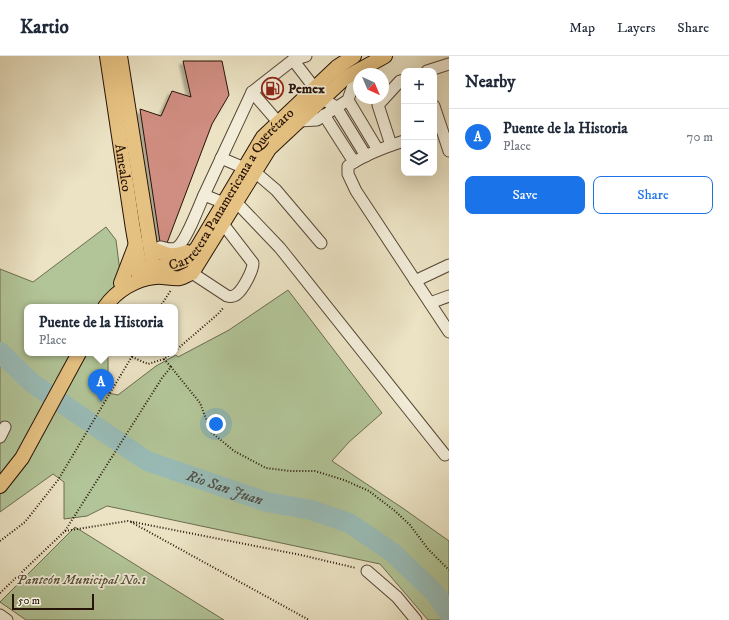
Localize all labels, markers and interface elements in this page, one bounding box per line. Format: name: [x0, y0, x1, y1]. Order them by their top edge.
text: Kartio: [20, 16, 69, 39]
text: Map: [569, 19, 595, 37]
text: Layers: [617, 19, 655, 37]
text: Share: [677, 19, 709, 37]
north arrow: [353, 68, 389, 104]
map controls: [401, 68, 437, 176]
button: +: [401, 68, 437, 104]
text: Nearby: [465, 71, 515, 93]
fuel station icon: Pemex: [259, 75, 285, 101]
place label: Pemex: [288, 80, 325, 98]
street label: Carretera Panamericana a Querétaro: [167, 104, 298, 275]
button: −: [401, 104, 437, 140]
text: Puente de la Historia: [503, 119, 628, 138]
text: A: [474, 129, 482, 145]
text: 70 m: [687, 129, 713, 145]
text: Place: [503, 138, 531, 154]
button: layers: [401, 140, 437, 176]
street label: Amealco: [110, 143, 135, 193]
button: Save: [465, 176, 585, 214]
button: Share: [593, 176, 713, 214]
popup: [24, 304, 178, 356]
text: Puente de la Historia: [39, 313, 163, 332]
text: Place: [39, 332, 67, 348]
pin: A: [88, 369, 114, 402]
your location: [206, 414, 226, 434]
water label: Rio San Juan: [183, 466, 266, 510]
park label: Panteón Municipal No.1: [16, 571, 146, 589]
scale bar: [12, 592, 94, 611]
text: 50 m: [18, 594, 40, 608]

